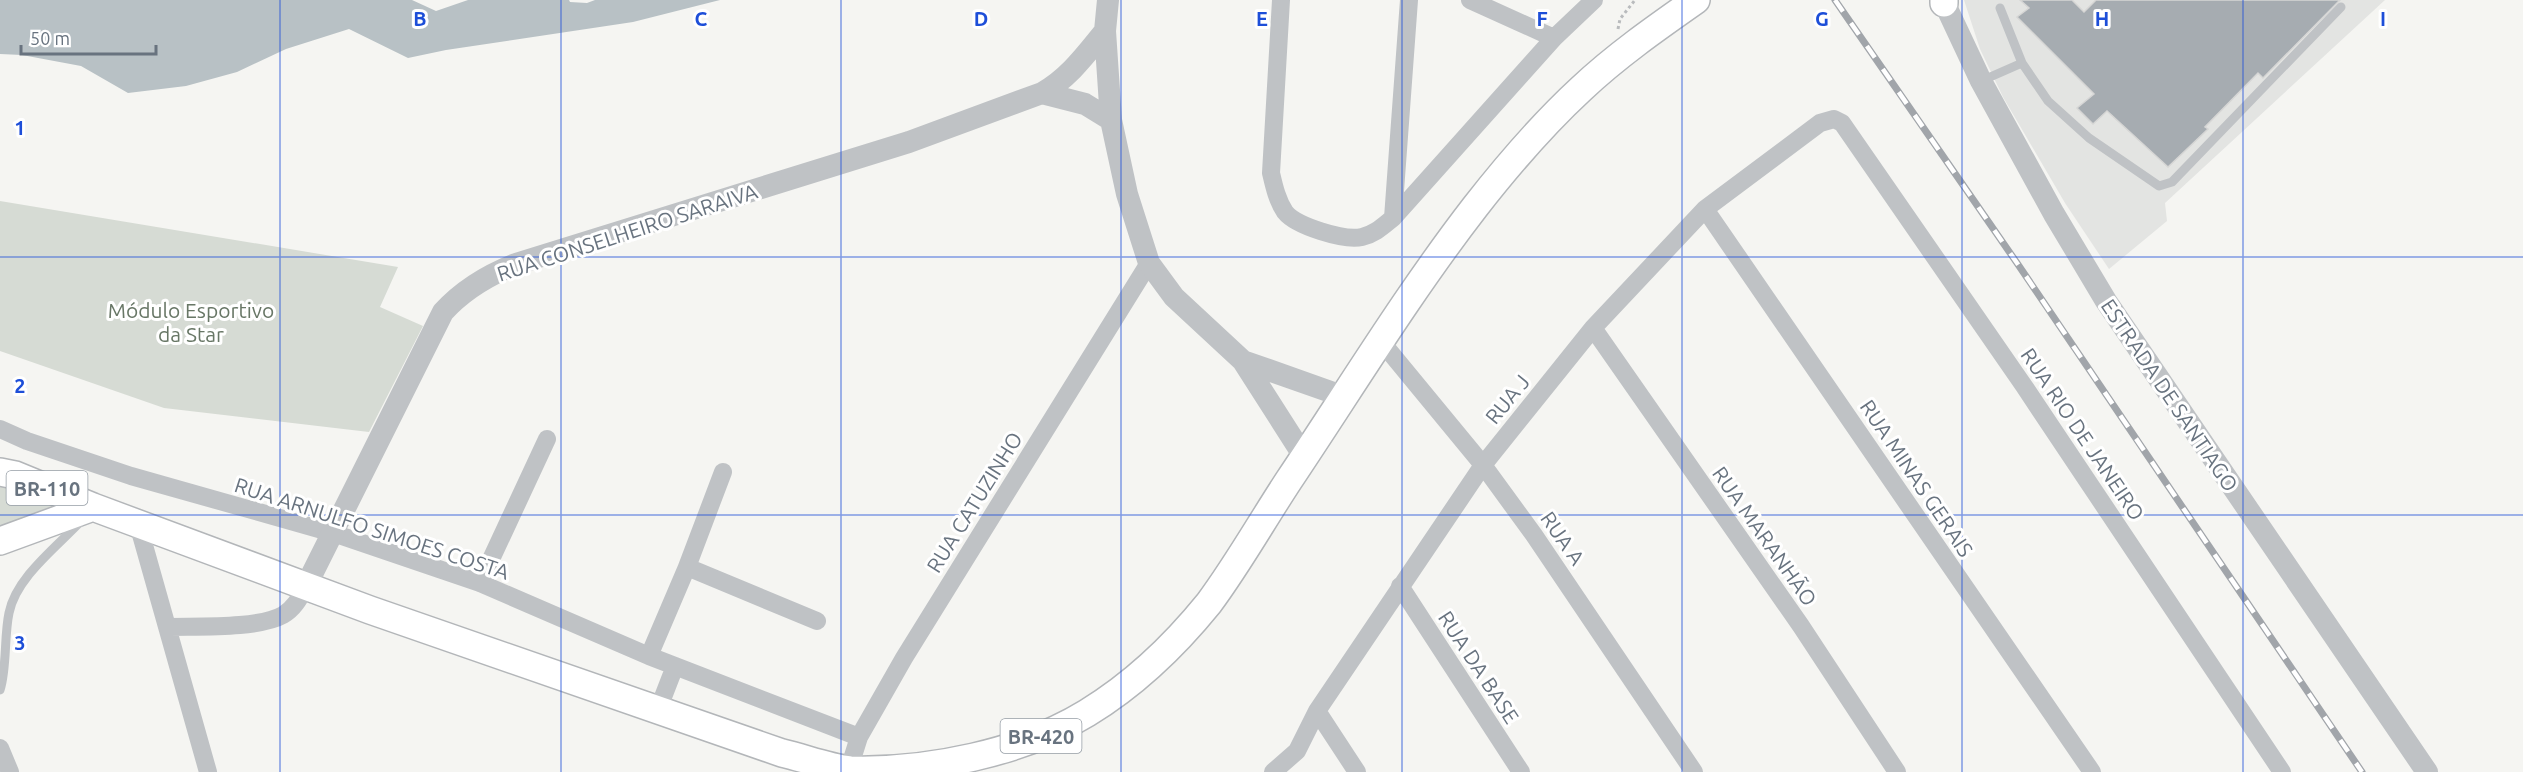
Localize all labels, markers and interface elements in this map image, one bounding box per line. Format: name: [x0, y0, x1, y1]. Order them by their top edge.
text: B: [413, 7, 427, 30]
text: C: [695, 7, 708, 30]
text: D: [974, 7, 988, 30]
text: E: [1256, 7, 1268, 30]
text: F: [1536, 7, 1548, 30]
text: G: [1815, 7, 1829, 30]
text: H: [2095, 7, 2109, 30]
text: I: [2380, 7, 2386, 30]
scale bar: [21, 18, 156, 56]
text: 50 m: [30, 28, 70, 48]
text: 1: [14, 116, 26, 139]
street label: RUA CONSELHEIRO SARAIVA: [494, 178, 761, 286]
street label: ESTRADA DE SANTIAGO: [2097, 294, 2243, 496]
park label: Módulo Esportivo da Star: [108, 298, 274, 346]
street label: RUA RIO DE JANEIRO: [2016, 343, 2150, 525]
street label: RUA J: [1480, 370, 1534, 428]
text: 2: [14, 374, 26, 397]
street label: RUA MINAS GERAIS: [1856, 395, 1978, 561]
street label: RUA CATUZINHO: [921, 427, 1027, 577]
street label: RUA MARANHÃO: [1708, 462, 1822, 610]
road number: BR-110: [6, 471, 88, 505]
street label: RUA ARNULFO SIMOES COSTA: [232, 472, 513, 584]
street label: RUA A: [1536, 507, 1590, 570]
street label: RUA DA BASE: [1434, 606, 1524, 728]
text: 3: [14, 631, 26, 654]
road number: BR-420: [1000, 719, 1082, 753]

